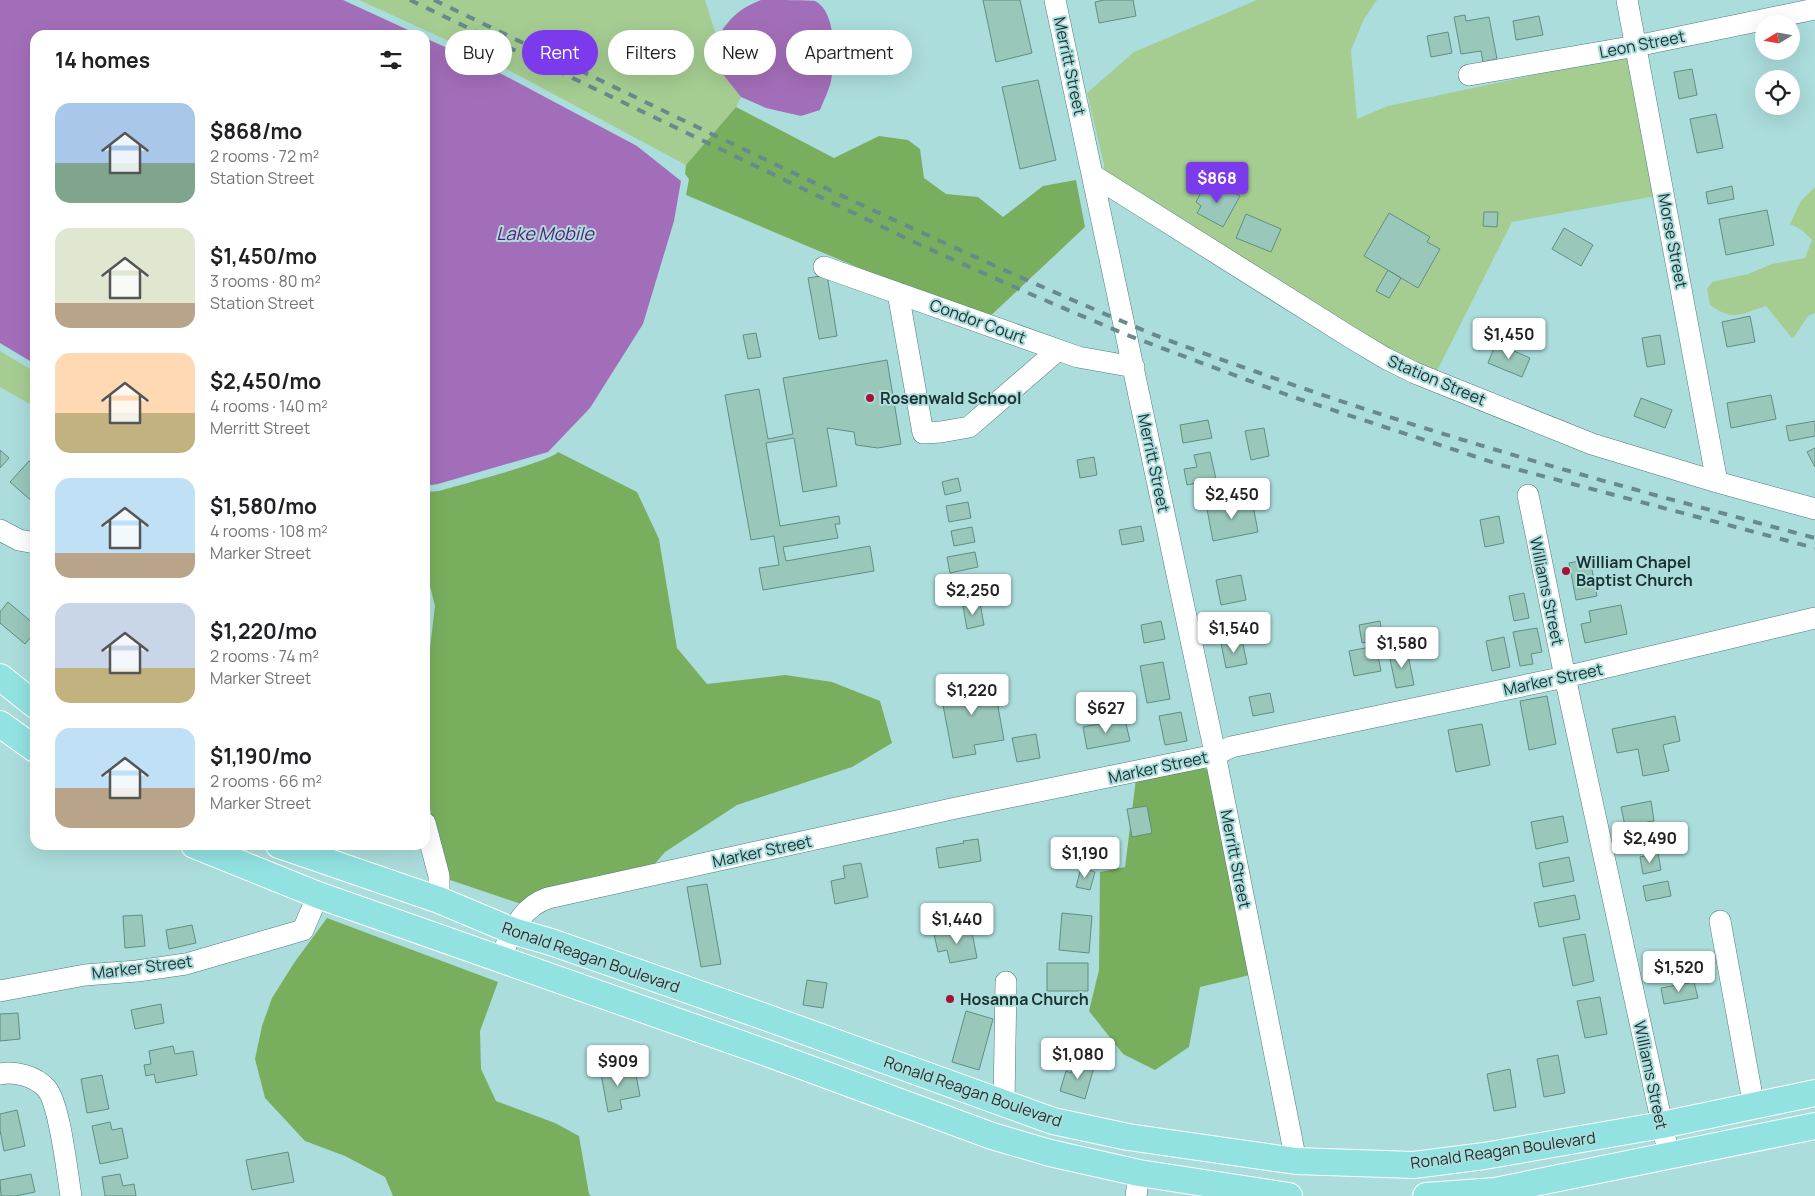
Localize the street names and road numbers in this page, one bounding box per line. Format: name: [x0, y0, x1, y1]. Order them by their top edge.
street label: Merritt Street: [1049, 15, 1091, 117]
street label: Leon Street: [1597, 25, 1687, 63]
street label: Morse Street: [1653, 192, 1693, 290]
street label: Condor Court: [927, 293, 1029, 349]
street label: Station Street: [1385, 349, 1489, 411]
street label: Merritt Street: [1133, 412, 1175, 514]
street label: Williams Street: [1525, 535, 1569, 647]
street label: Marker Street: [1501, 658, 1605, 700]
street label: Marker Street: [1106, 746, 1210, 788]
street label: Merritt Street: [1216, 808, 1256, 910]
street label: Marker Street: [710, 830, 814, 872]
street label: Ronald Reagan Boulevard: [499, 916, 683, 998]
street label: Marker Street: [90, 950, 194, 984]
street label: Williams Street: [1629, 1019, 1673, 1131]
street label: Ronald Reagan Boulevard: [881, 1050, 1065, 1132]
street label: Ronald Reagan Boulevard: [1409, 1126, 1597, 1174]

